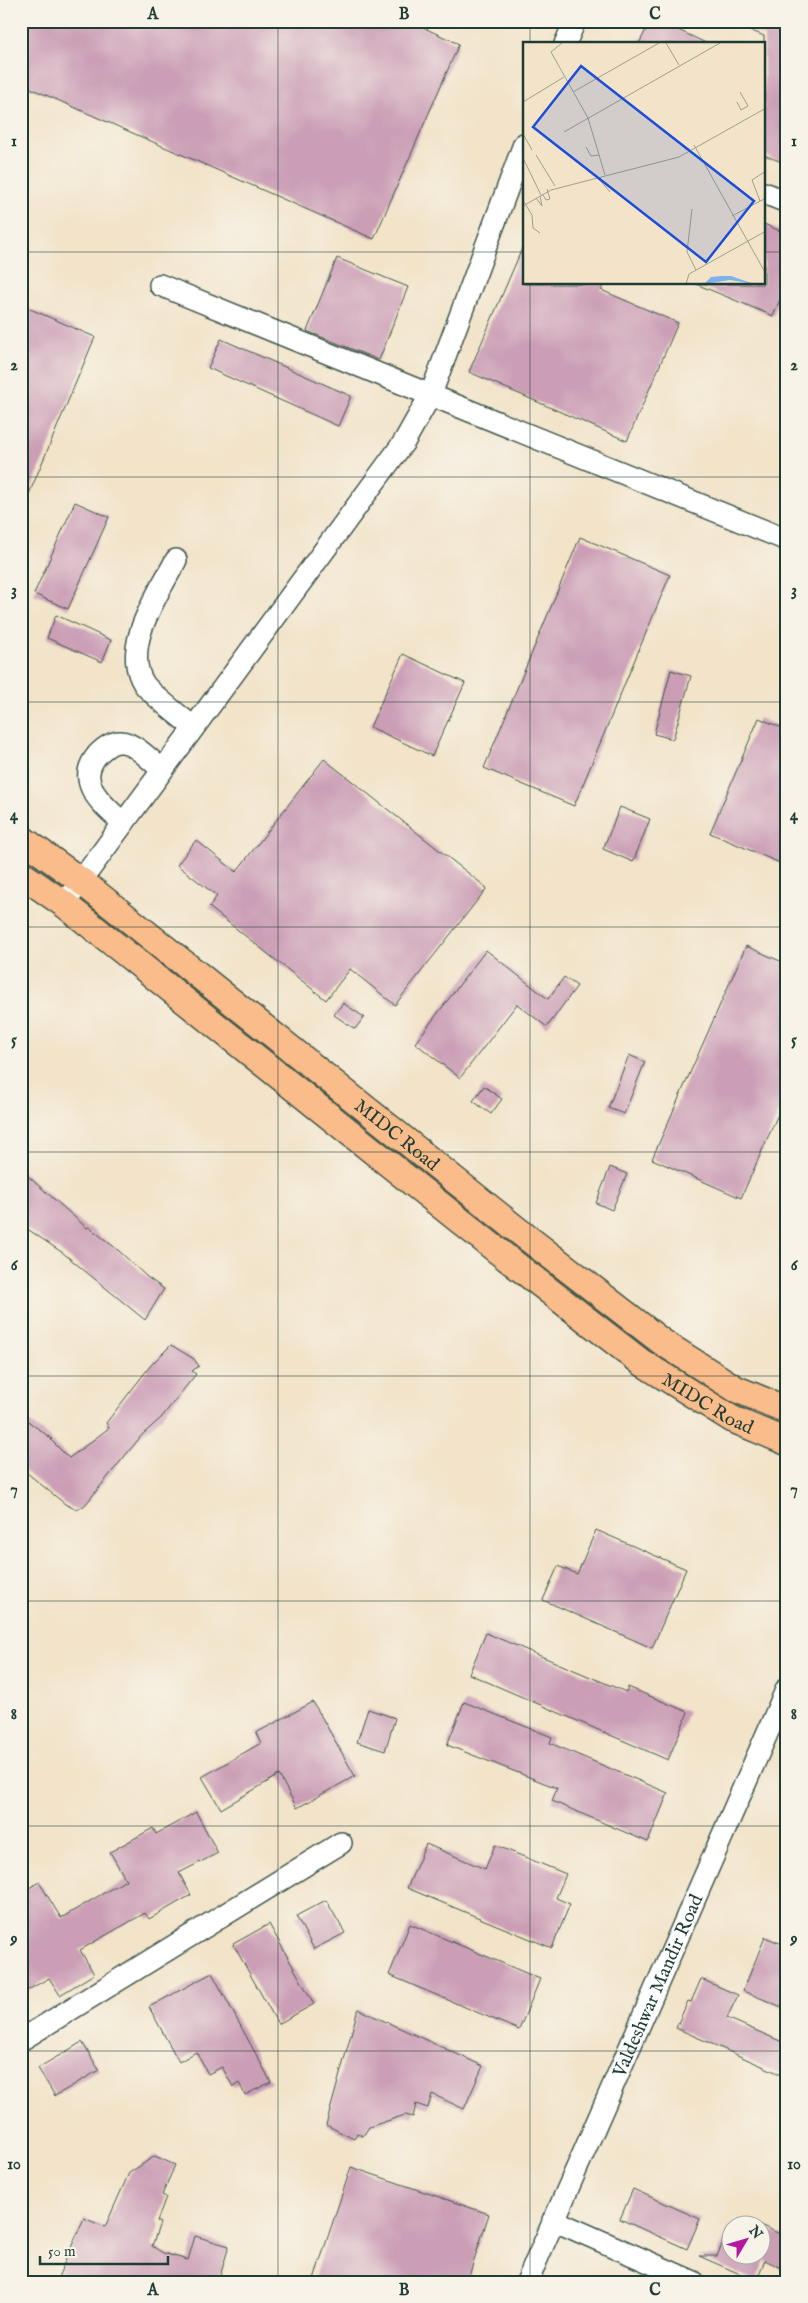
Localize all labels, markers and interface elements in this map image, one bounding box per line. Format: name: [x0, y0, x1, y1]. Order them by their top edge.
text: A: [147, 5, 160, 25]
text: B: [399, 5, 410, 25]
text: C: [649, 5, 661, 25]
inset map: [523, 42, 766, 285]
text: 1: [11, 132, 17, 152]
text: 1: [791, 132, 797, 152]
text: 2: [10, 356, 18, 376]
text: 2: [790, 356, 798, 376]
text: 3: [11, 581, 17, 601]
text: 3: [791, 581, 797, 601]
text: 4: [10, 806, 19, 826]
text: 4: [790, 806, 799, 826]
text: 5: [11, 1031, 17, 1051]
text: 5: [791, 1031, 797, 1051]
street label: MIDC Road: [349, 1094, 444, 1177]
text: 6: [11, 1256, 19, 1276]
text: 6: [791, 1256, 799, 1276]
street label: MIDC Road: [657, 1368, 757, 1441]
text: 7: [10, 1480, 18, 1500]
text: 7: [790, 1480, 798, 1500]
text: 8: [11, 1705, 17, 1725]
text: 8: [791, 1705, 797, 1725]
street label: Valdeshwar Mandir Road: [608, 1890, 710, 2082]
text: 9: [10, 1930, 18, 1950]
text: 9: [790, 1930, 798, 1950]
text: 10: [7, 2155, 21, 2175]
text: 10: [787, 2155, 801, 2175]
north arrow: [720, 2216, 770, 2266]
text: N: [744, 2222, 766, 2243]
scale bar: [40, 2233, 168, 2265]
text: 50 m: [48, 2242, 76, 2261]
text: A: [147, 2281, 160, 2301]
text: B: [399, 2281, 410, 2301]
text: C: [649, 2281, 661, 2301]

